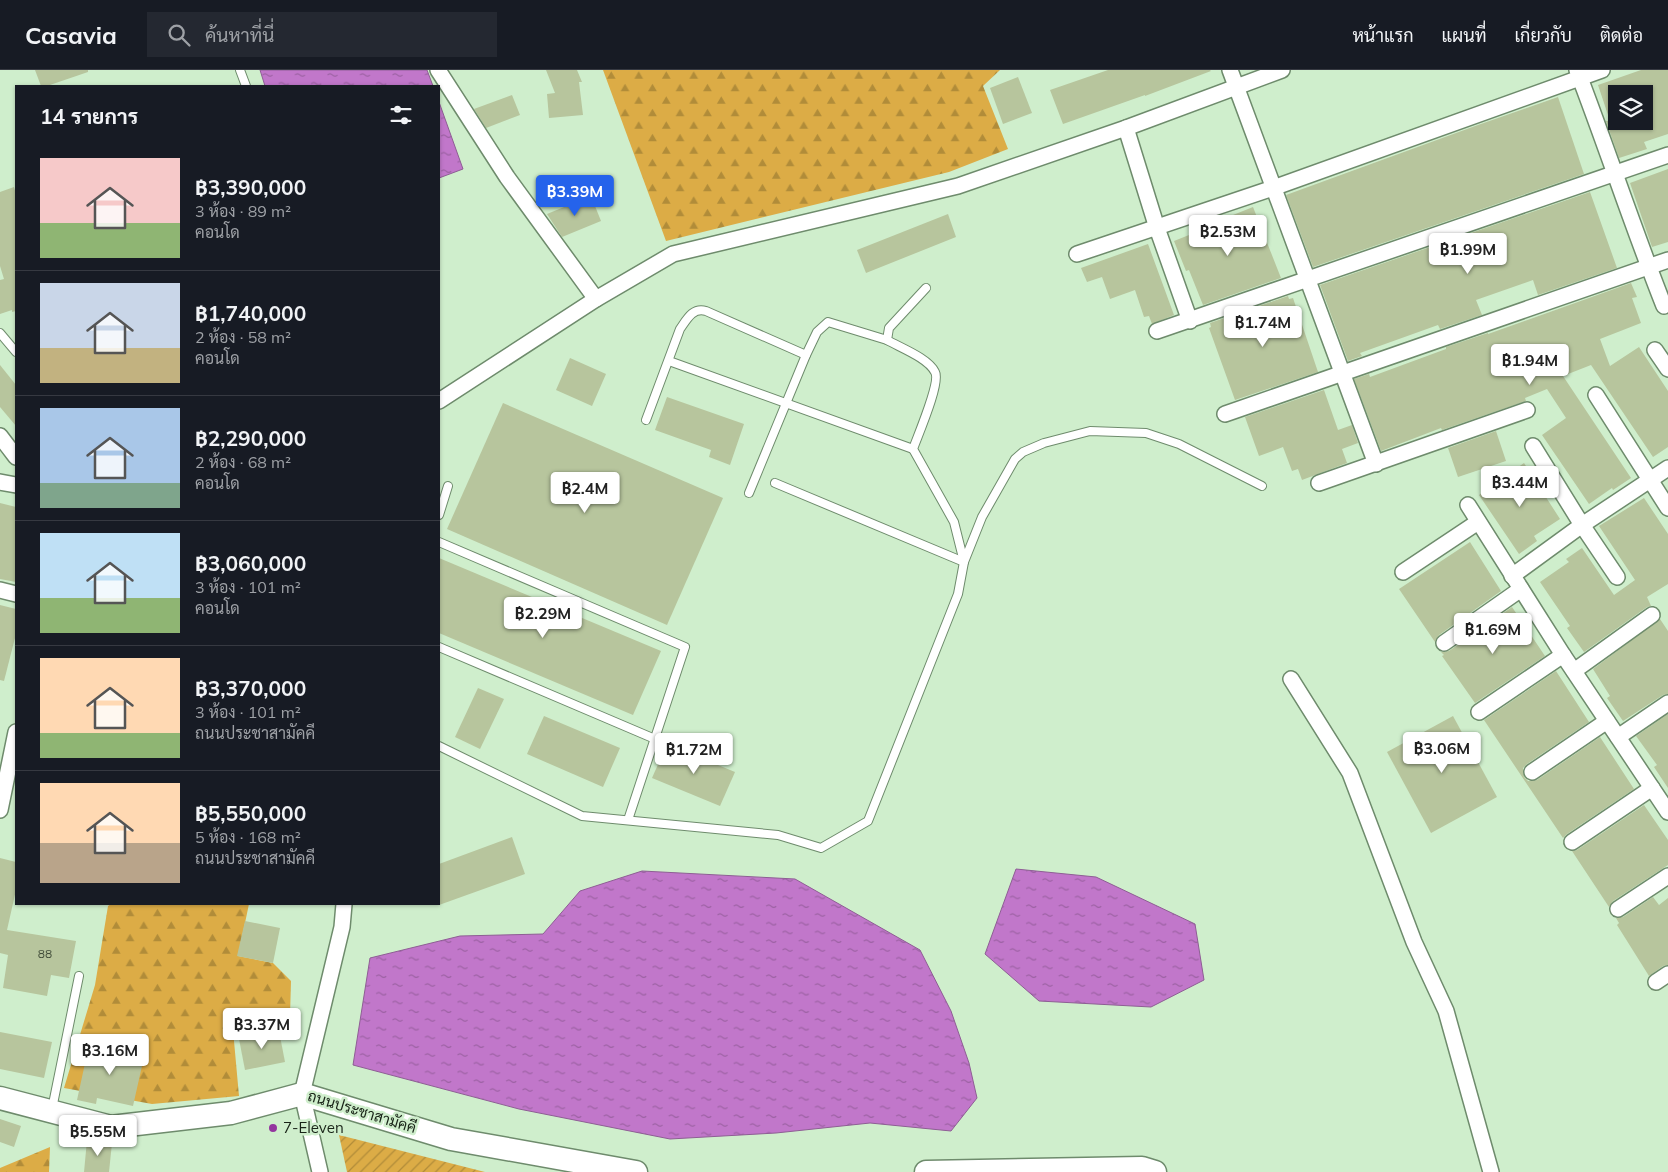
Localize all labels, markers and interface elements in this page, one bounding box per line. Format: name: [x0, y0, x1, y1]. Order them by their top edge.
search box: [147, 12, 497, 57]
text: Casavia: [25, 20, 117, 50]
icon: search: [165, 21, 193, 49]
text: ค้นหาที่นี่: [205, 23, 274, 47]
text: หน้าแรก: [1352, 24, 1414, 47]
text: แผนที่: [1442, 24, 1486, 47]
text: เกี่ยวกับ: [1514, 24, 1572, 47]
text: ติดต่อ: [1600, 24, 1643, 47]
map controls: [1608, 85, 1653, 130]
button: layers: [1608, 85, 1653, 130]
icon: filters: [387, 101, 415, 129]
text: 14 รายการ: [40, 103, 138, 129]
text: ฿3,390,000: [195, 174, 306, 200]
pin: ฿3.39M: [534, 174, 616, 217]
icon: home: [80, 178, 140, 238]
text: ฿3.39M: [547, 181, 603, 201]
text: 3 ห้อง · 89 m²: [195, 201, 291, 221]
pin: ฿2.53M: [1187, 214, 1269, 257]
text: ฿2.53M: [1200, 221, 1256, 241]
text: คอนโด: [195, 222, 240, 242]
pin: ฿1.99M: [1427, 232, 1509, 275]
text: ฿1.99M: [1440, 239, 1496, 259]
text: ฿1,740,000: [195, 300, 306, 326]
icon: home: [80, 303, 140, 363]
pin: ฿1.74M: [1222, 306, 1304, 348]
text: ฿1.74M: [1235, 312, 1291, 332]
text: 2 ห้อง · 58 m²: [195, 327, 291, 347]
pin: ฿1.94M: [1489, 344, 1571, 386]
text: คอนโด: [195, 348, 240, 368]
text: ฿1.94M: [1502, 350, 1558, 370]
text: ฿2,290,000: [195, 425, 306, 451]
icon: home: [80, 428, 140, 488]
text: 2 ห้อง · 68 m²: [195, 452, 291, 472]
pin: ฿3.44M: [1479, 466, 1561, 508]
pin: ฿2.4M: [550, 472, 620, 514]
text: ฿3.44M: [1492, 472, 1548, 492]
text: คอนโด: [195, 473, 240, 493]
text: ฿2.4M: [562, 478, 608, 498]
text: ฿3,060,000: [195, 550, 306, 576]
icon: home: [80, 553, 140, 613]
text: 3 ห้อง · 101 m²: [195, 577, 301, 597]
pin: ฿2.29M: [502, 596, 584, 639]
text: คอนโด: [195, 598, 240, 618]
text: ฿2.29M: [515, 603, 571, 623]
pin: ฿1.69M: [1452, 612, 1534, 655]
text: ฿1.69M: [1465, 619, 1521, 639]
text: ฿3,370,000: [195, 675, 306, 701]
icon: home: [80, 678, 140, 738]
text: 3 ห้อง · 101 m²: [195, 702, 301, 722]
text: ถนนประชาสามัคคี: [195, 723, 315, 743]
pin: ฿1.72M: [653, 732, 735, 775]
pin: ฿3.06M: [1401, 732, 1483, 774]
text: ฿3.06M: [1414, 738, 1470, 758]
text: ฿1.72M: [666, 739, 722, 759]
text: ฿5,550,000: [195, 800, 306, 826]
icon: home: [80, 803, 140, 863]
text: 5 ห้อง · 168 m²: [195, 827, 301, 847]
text: ถนนประชาสามัคคี: [195, 848, 315, 868]
house number: 88: [38, 946, 52, 961]
pin: ฿3.37M: [221, 1008, 303, 1050]
text: ฿3.37M: [234, 1014, 290, 1034]
pin: ฿3.16M: [69, 1034, 151, 1076]
text: ฿3.16M: [82, 1040, 138, 1060]
street label: ถนนประชาสามัคคี: [306, 1086, 419, 1137]
pin: ฿5.55M: [57, 1114, 139, 1157]
place label: 7-Eleven: [283, 1118, 344, 1137]
text: ฿5.55M: [70, 1121, 126, 1141]
marker: 7-Eleven: [267, 1122, 279, 1134]

